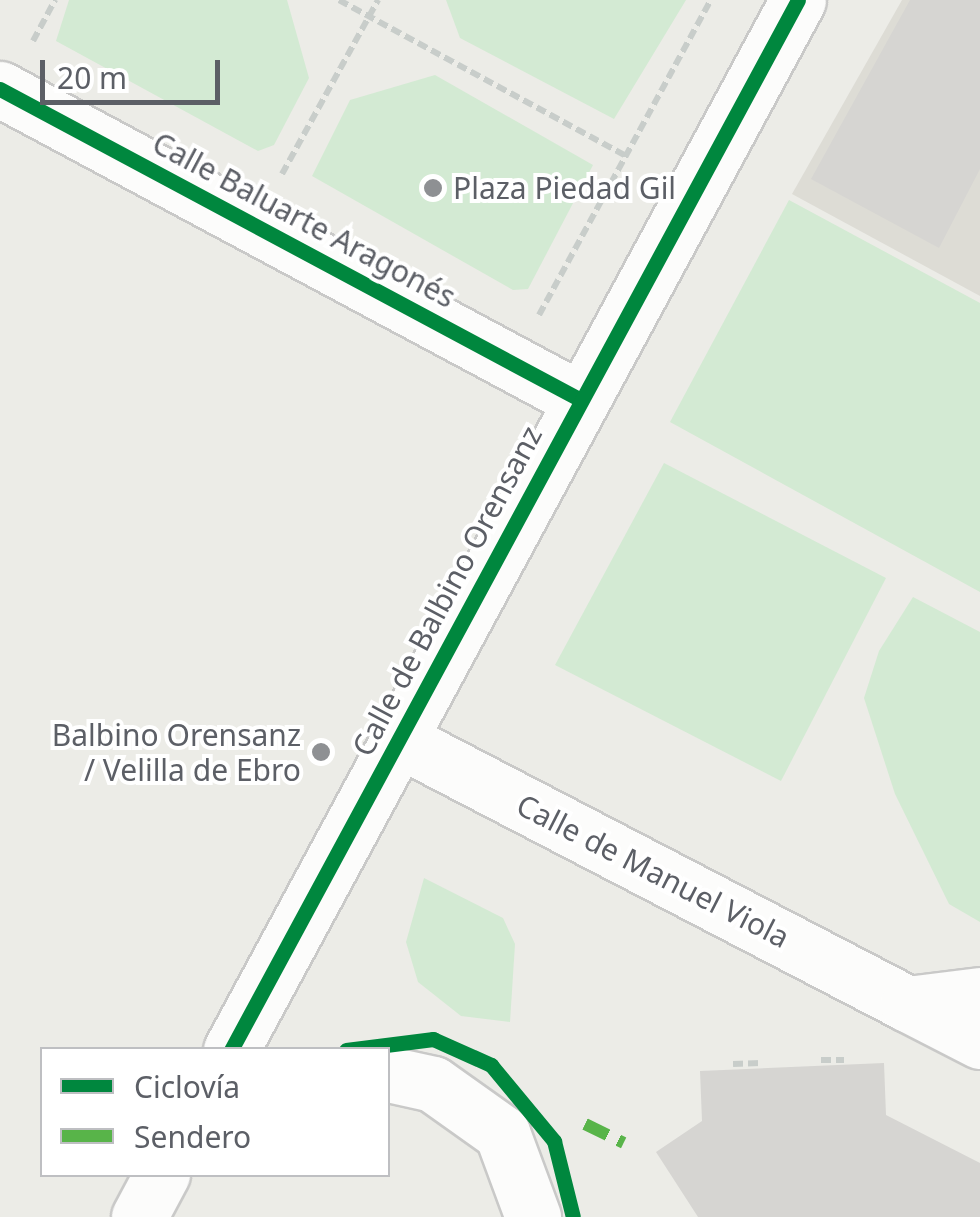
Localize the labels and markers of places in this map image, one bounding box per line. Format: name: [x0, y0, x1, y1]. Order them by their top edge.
place label: Plaza Piedad Gil: [453, 170, 676, 206]
marker: Plaza Piedad Gil: [422, 177, 444, 199]
place label: Balbino Orensanz / Velilla de Ebro: [52, 717, 301, 788]
marker: Balbino Orensanz / Velilla de Ebro: [310, 741, 332, 763]

